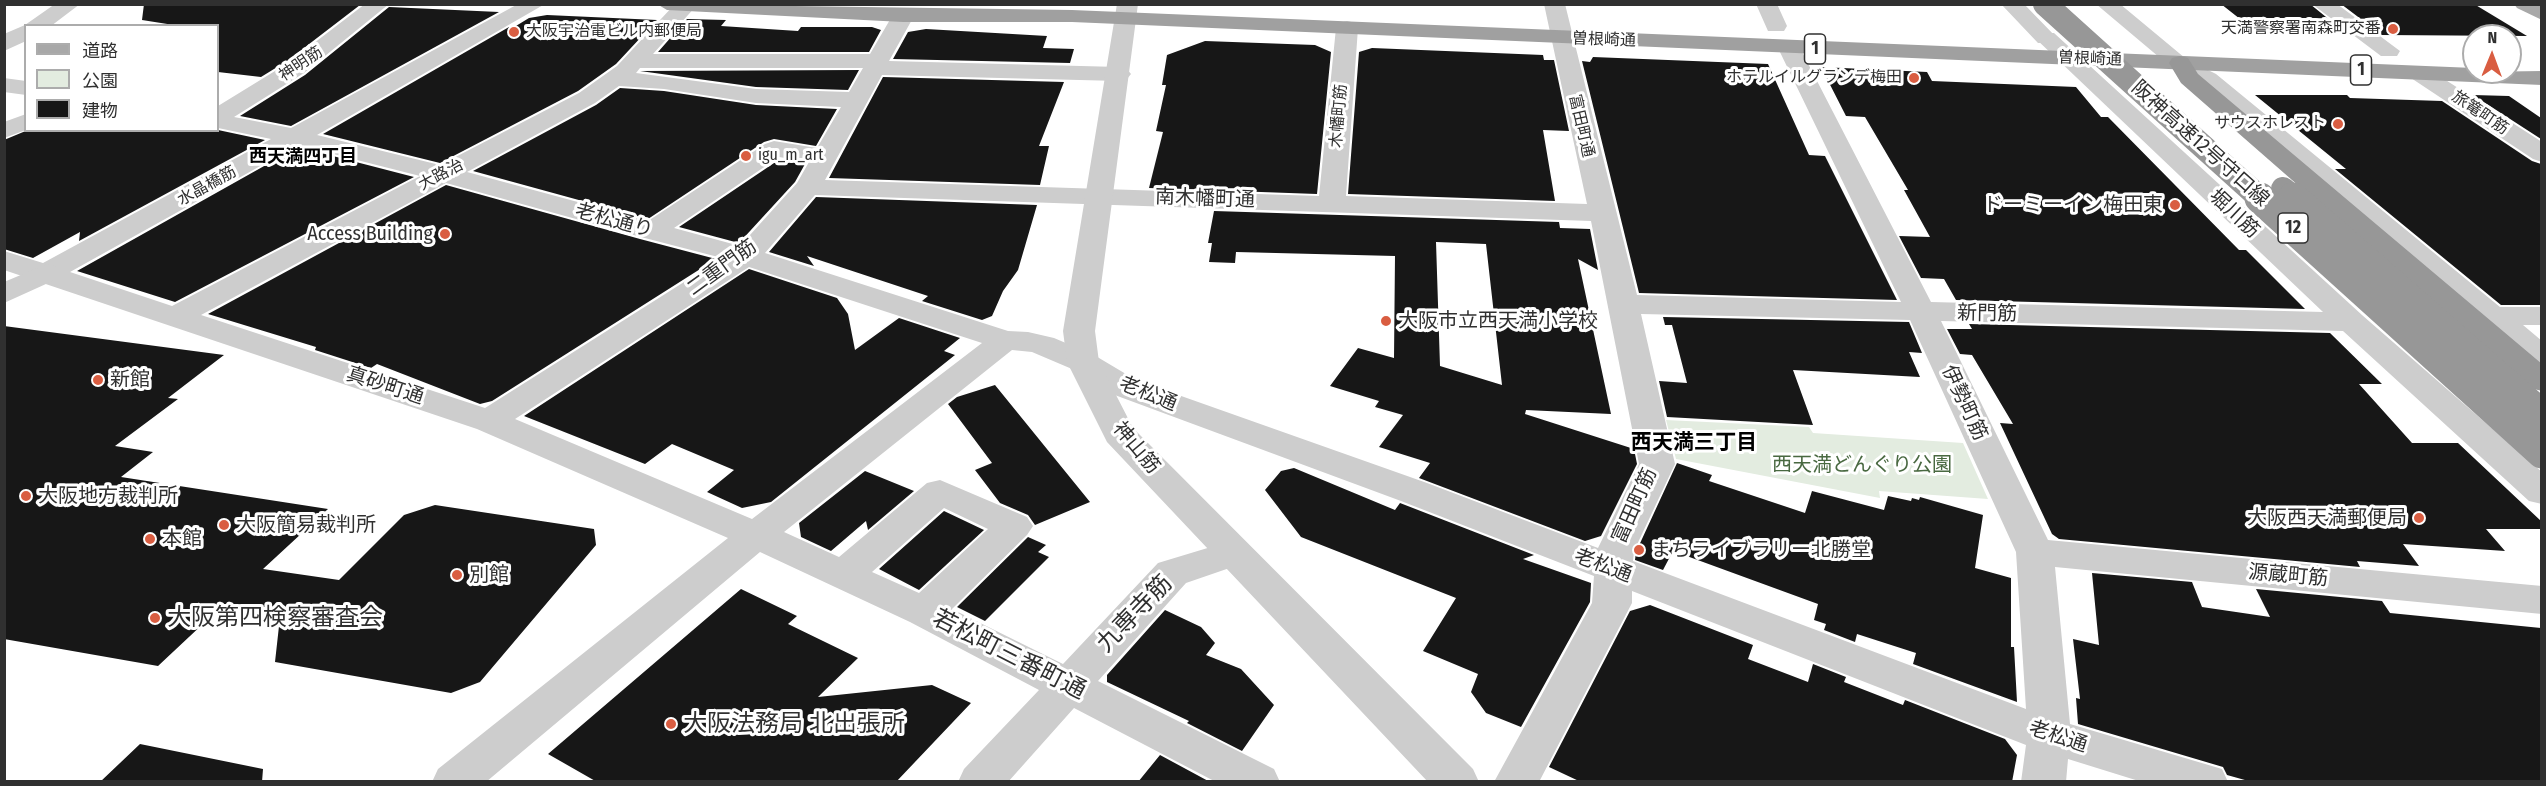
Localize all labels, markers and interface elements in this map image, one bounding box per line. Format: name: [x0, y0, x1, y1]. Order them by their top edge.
place label: 天満警察署南森町交番: [2221, 19, 2381, 39]
place label: 大阪宇治電ビル内郵便局: [526, 22, 702, 42]
marker: 天満警察署南森町交番: [2386, 22, 2400, 36]
legend: [24, 24, 219, 132]
north arrow: [2462, 24, 2522, 84]
marker: 大阪宇治電ビル内郵便局: [507, 25, 521, 39]
text: N: [2487, 28, 2497, 47]
street label: 曽根崎通: [1572, 29, 1636, 51]
road number: 1: [1804, 34, 1826, 64]
text: 道路: [82, 40, 118, 62]
street label: 神明筋: [276, 43, 326, 85]
street label: 曽根崎通: [2058, 48, 2122, 70]
road number: 1: [2350, 55, 2372, 85]
place label: ホテルイルグランデ梅田: [1726, 68, 1902, 88]
text: 公園: [82, 70, 118, 92]
marker: ホテルイルグランデ梅田: [1907, 71, 1921, 85]
street label: 阪神高速12号守口線: [2126, 76, 2274, 212]
street label: 木幡町筋: [1327, 83, 1351, 149]
street label: 旅篭町筋: [2448, 87, 2512, 139]
street label: 富田町通: [1564, 93, 1598, 159]
text: 建物: [82, 100, 118, 122]
place label: サウスホレスト: [2214, 114, 2326, 134]
marker: サウスホレスト: [2331, 117, 2345, 131]
district label: 西天満四丁目: [249, 146, 357, 168]
place label: igu_m_art: [758, 146, 823, 166]
marker: igu_m_art: [739, 149, 753, 163]
street label: 大路治: [415, 155, 467, 195]
street label: 水晶橋筋: [174, 162, 240, 210]
street label: 南木幡町通: [1155, 185, 1255, 213]
street label: 堀川筋: [2204, 185, 2264, 243]
place label: ドーミーイン梅田東: [1983, 193, 2163, 217]
marker: ドーミーイン梅田東: [2168, 198, 2182, 212]
street label: 老松通り: [572, 199, 656, 243]
road number: 12: [2278, 213, 2308, 243]
place label: Access Building: [307, 222, 433, 246]
marker: Access Building: [438, 227, 452, 241]
street label: 二重門筋: [683, 235, 761, 301]
street label: 新門筋: [1957, 301, 2017, 327]
place label: 大阪市立西天満小学校: [1398, 309, 1598, 333]
marker: 大阪市立西天満小学校: [1379, 314, 1393, 328]
street label: 真砂町通: [343, 362, 427, 410]
street label: 伊勢町筋: [1936, 362, 1992, 444]
place label: 新館: [110, 368, 150, 392]
street label: 老松通: [1116, 372, 1180, 416]
marker: 新館: [91, 373, 105, 387]
street label: 神山筋: [1108, 417, 1164, 479]
district label: 西天満三丁目: [1631, 430, 1757, 456]
park label: 西天満どんぐり公園: [1772, 453, 1952, 477]
street label: 富田町筋: [1608, 465, 1662, 547]
place label: 大阪地方裁判所: [38, 484, 178, 508]
marker: 大阪地方裁判所: [19, 489, 33, 503]
place label: 大阪西天満郵便局: [2247, 506, 2407, 530]
marker: 大阪西天満郵便局: [2412, 511, 2426, 525]
place label: 大阪簡易裁判所: [236, 513, 376, 537]
marker: 大阪簡易裁判所: [217, 518, 231, 532]
place label: 本館: [162, 527, 202, 551]
marker: 本館: [143, 532, 157, 546]
place label: まちライブラリー北勝堂: [1651, 538, 1871, 562]
marker: まちライブラリー北勝堂: [1632, 543, 1646, 557]
street label: 老松通: [1571, 544, 1635, 588]
street label: 源蔵町筋: [2247, 561, 2329, 591]
place label: 別館: [469, 563, 509, 587]
marker: 別館: [450, 568, 464, 582]
street label: 九専寺筋: [1091, 569, 1179, 659]
place label: 大阪第四検察審査会: [167, 604, 383, 632]
street label: 若松町三番町通: [928, 604, 1090, 706]
marker: 大阪第四検察審査会: [148, 611, 162, 625]
place label: 大阪法務局 北出張所: [683, 710, 905, 738]
street label: 老松通: [2026, 716, 2090, 758]
marker: 大阪法務局 北出張所: [664, 717, 678, 731]

